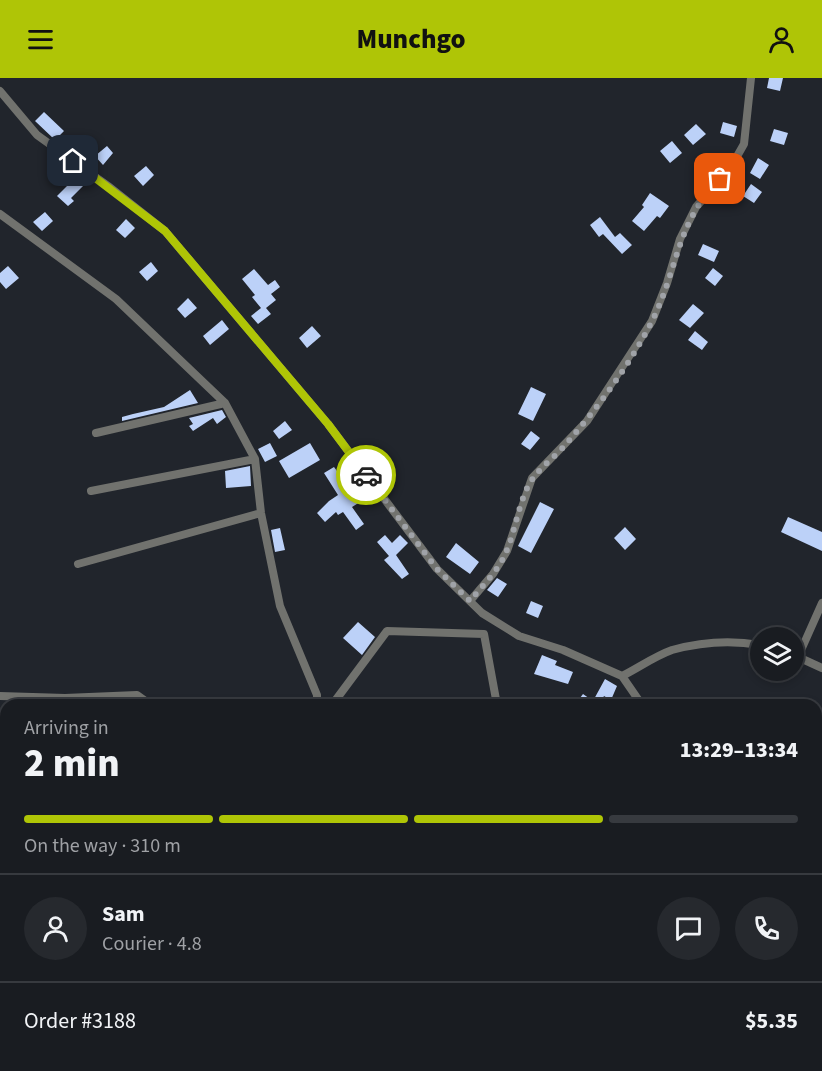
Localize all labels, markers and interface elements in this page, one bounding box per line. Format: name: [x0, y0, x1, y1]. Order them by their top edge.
text: Munchgo: [356, 20, 466, 59]
icon: menu: [24, 23, 57, 56]
icon: person: [765, 23, 798, 56]
pin: [47, 135, 98, 186]
icon: home: [56, 144, 89, 177]
pin: [694, 153, 745, 204]
icon: bag: [703, 162, 736, 195]
courier: [336, 445, 396, 505]
icon: car: [350, 459, 383, 492]
map controls: [750, 627, 804, 681]
button: layers: [750, 627, 804, 681]
text: Arriving in: [24, 714, 109, 742]
text: 13:29–13:34: [680, 734, 798, 766]
text: 2 min: [24, 736, 120, 792]
text: On the way · 310 m: [24, 832, 181, 860]
button: person: [24, 897, 87, 960]
button: chat: [657, 897, 720, 960]
button: phone: [735, 897, 798, 960]
text: Sam: [102, 898, 145, 930]
text: Courier · 4.8: [102, 930, 202, 958]
text: Order #3188: [24, 1005, 136, 1037]
text: $5.35: [745, 1005, 798, 1037]

